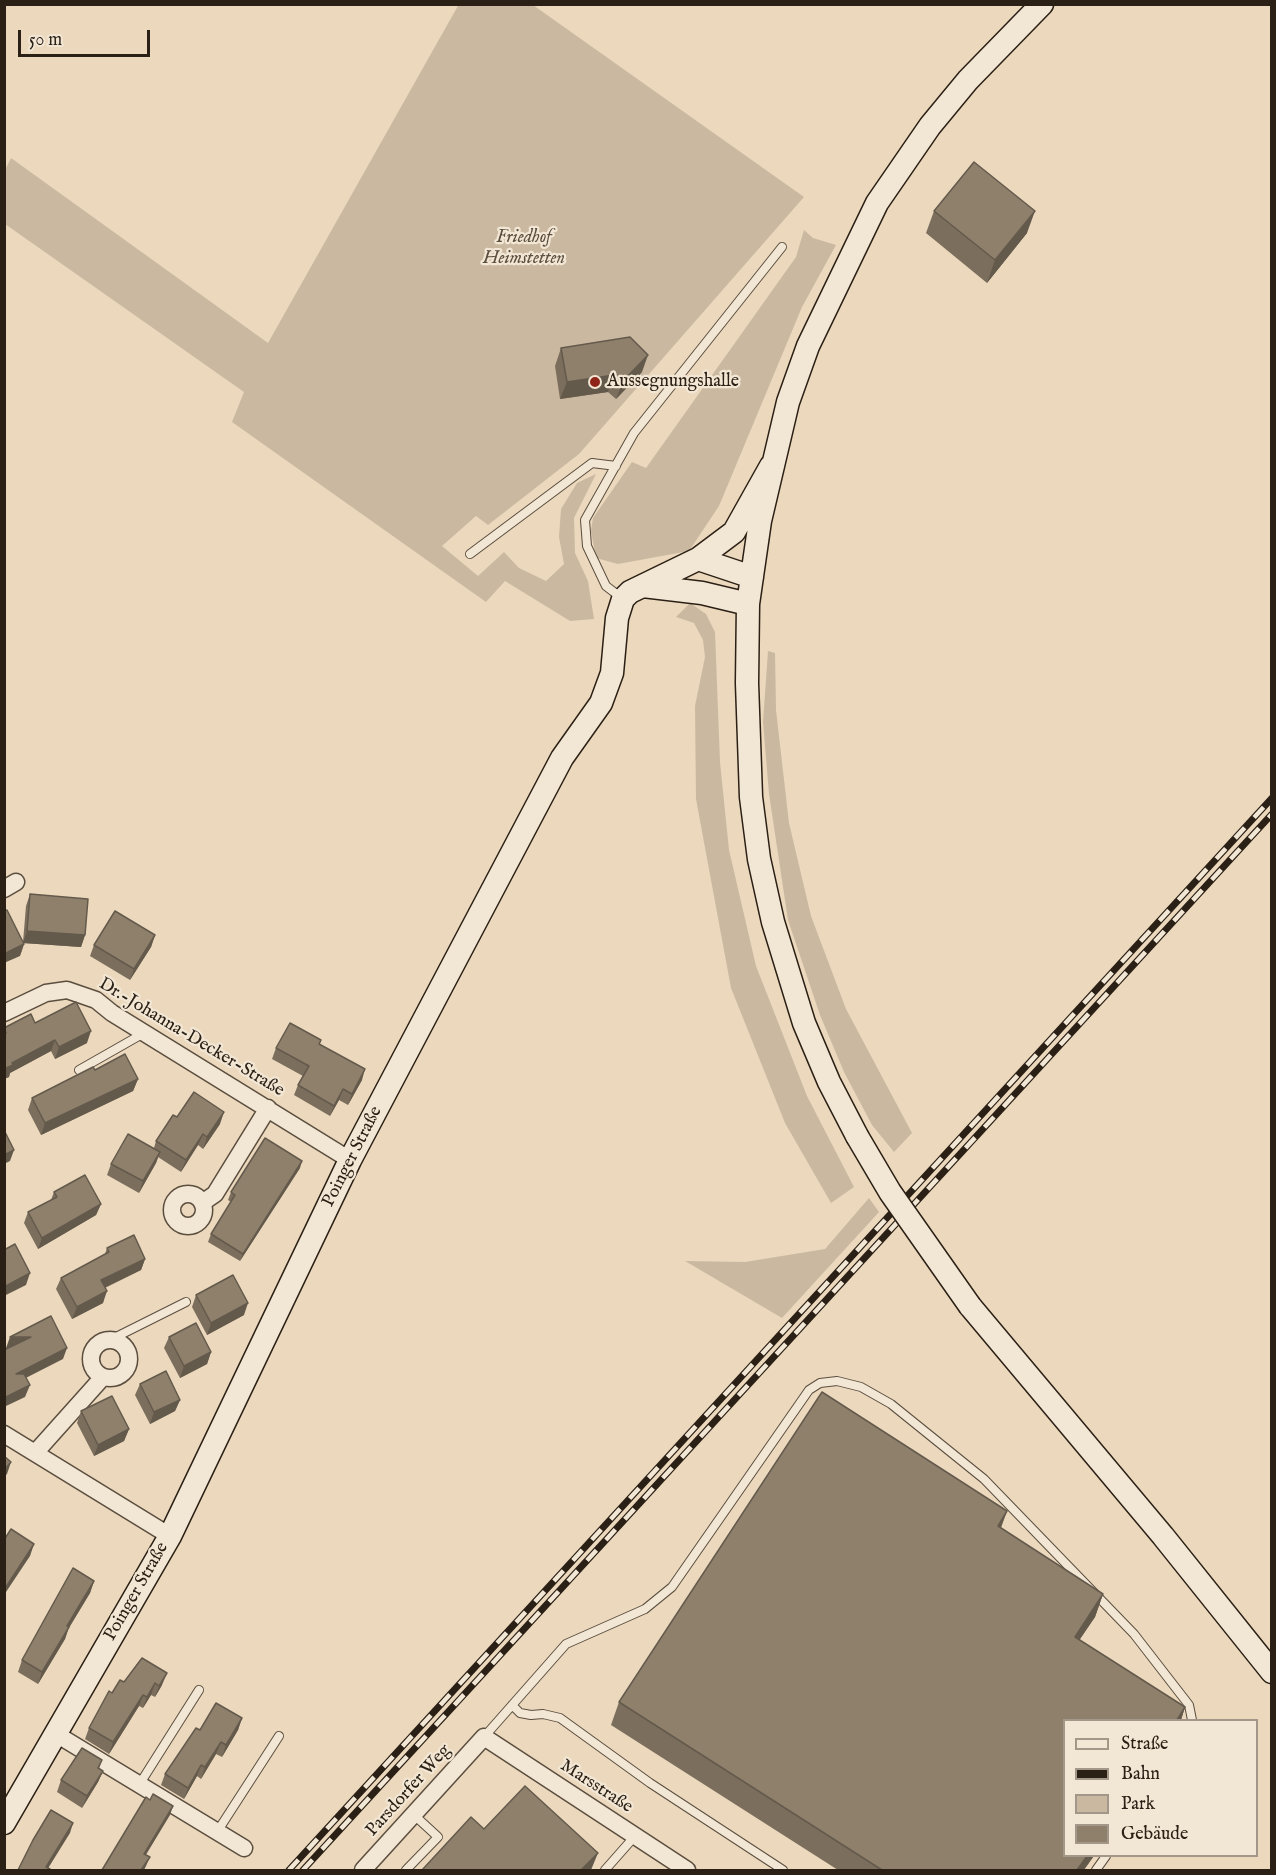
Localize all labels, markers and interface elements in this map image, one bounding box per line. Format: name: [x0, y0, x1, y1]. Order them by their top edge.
scale bar: [21, 18, 153, 56]
text: 50 m: [29, 29, 62, 52]
park label: Friedhof Heimstetten: [483, 227, 565, 270]
place label: Aussegnungshalle: [607, 371, 739, 393]
marker: Aussegnungshalle: [588, 375, 602, 389]
street label: Dr.-Johanna-Decker-Straße: [94, 974, 288, 1102]
street label: Poinger Straße: [318, 1103, 388, 1211]
street label: Poinger Straße: [100, 1539, 174, 1645]
legend: [1063, 1719, 1258, 1857]
text: Straße: [1121, 1733, 1168, 1756]
street label: Parsdorfer Weg: [362, 1741, 456, 1841]
street label: Marsstraße: [556, 1756, 636, 1818]
text: Bahn: [1121, 1763, 1160, 1786]
text: Park: [1121, 1793, 1155, 1816]
text: Gebäude: [1121, 1823, 1188, 1846]

